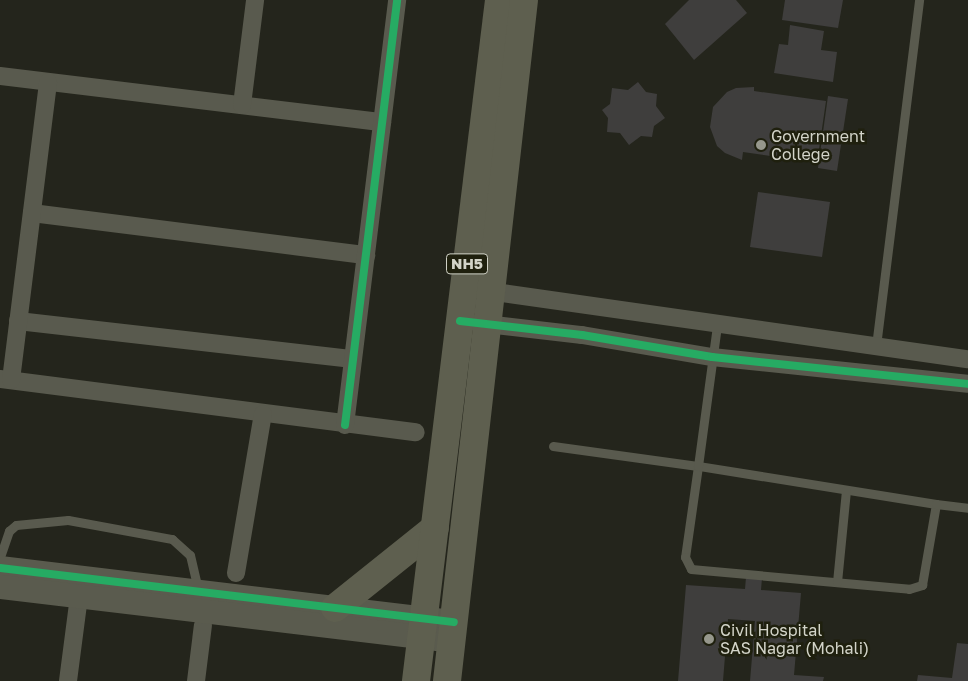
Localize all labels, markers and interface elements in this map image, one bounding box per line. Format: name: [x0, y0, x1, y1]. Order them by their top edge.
place label: Government College: [771, 126, 865, 164]
marker: Government College: [755, 139, 767, 151]
road number: NH5: [446, 252, 488, 276]
place label: Civil Hospital SAS Nagar (Mohali): [720, 620, 869, 658]
marker: Civil Hospital SAS Nagar (Mohali): [702, 632, 716, 646]

